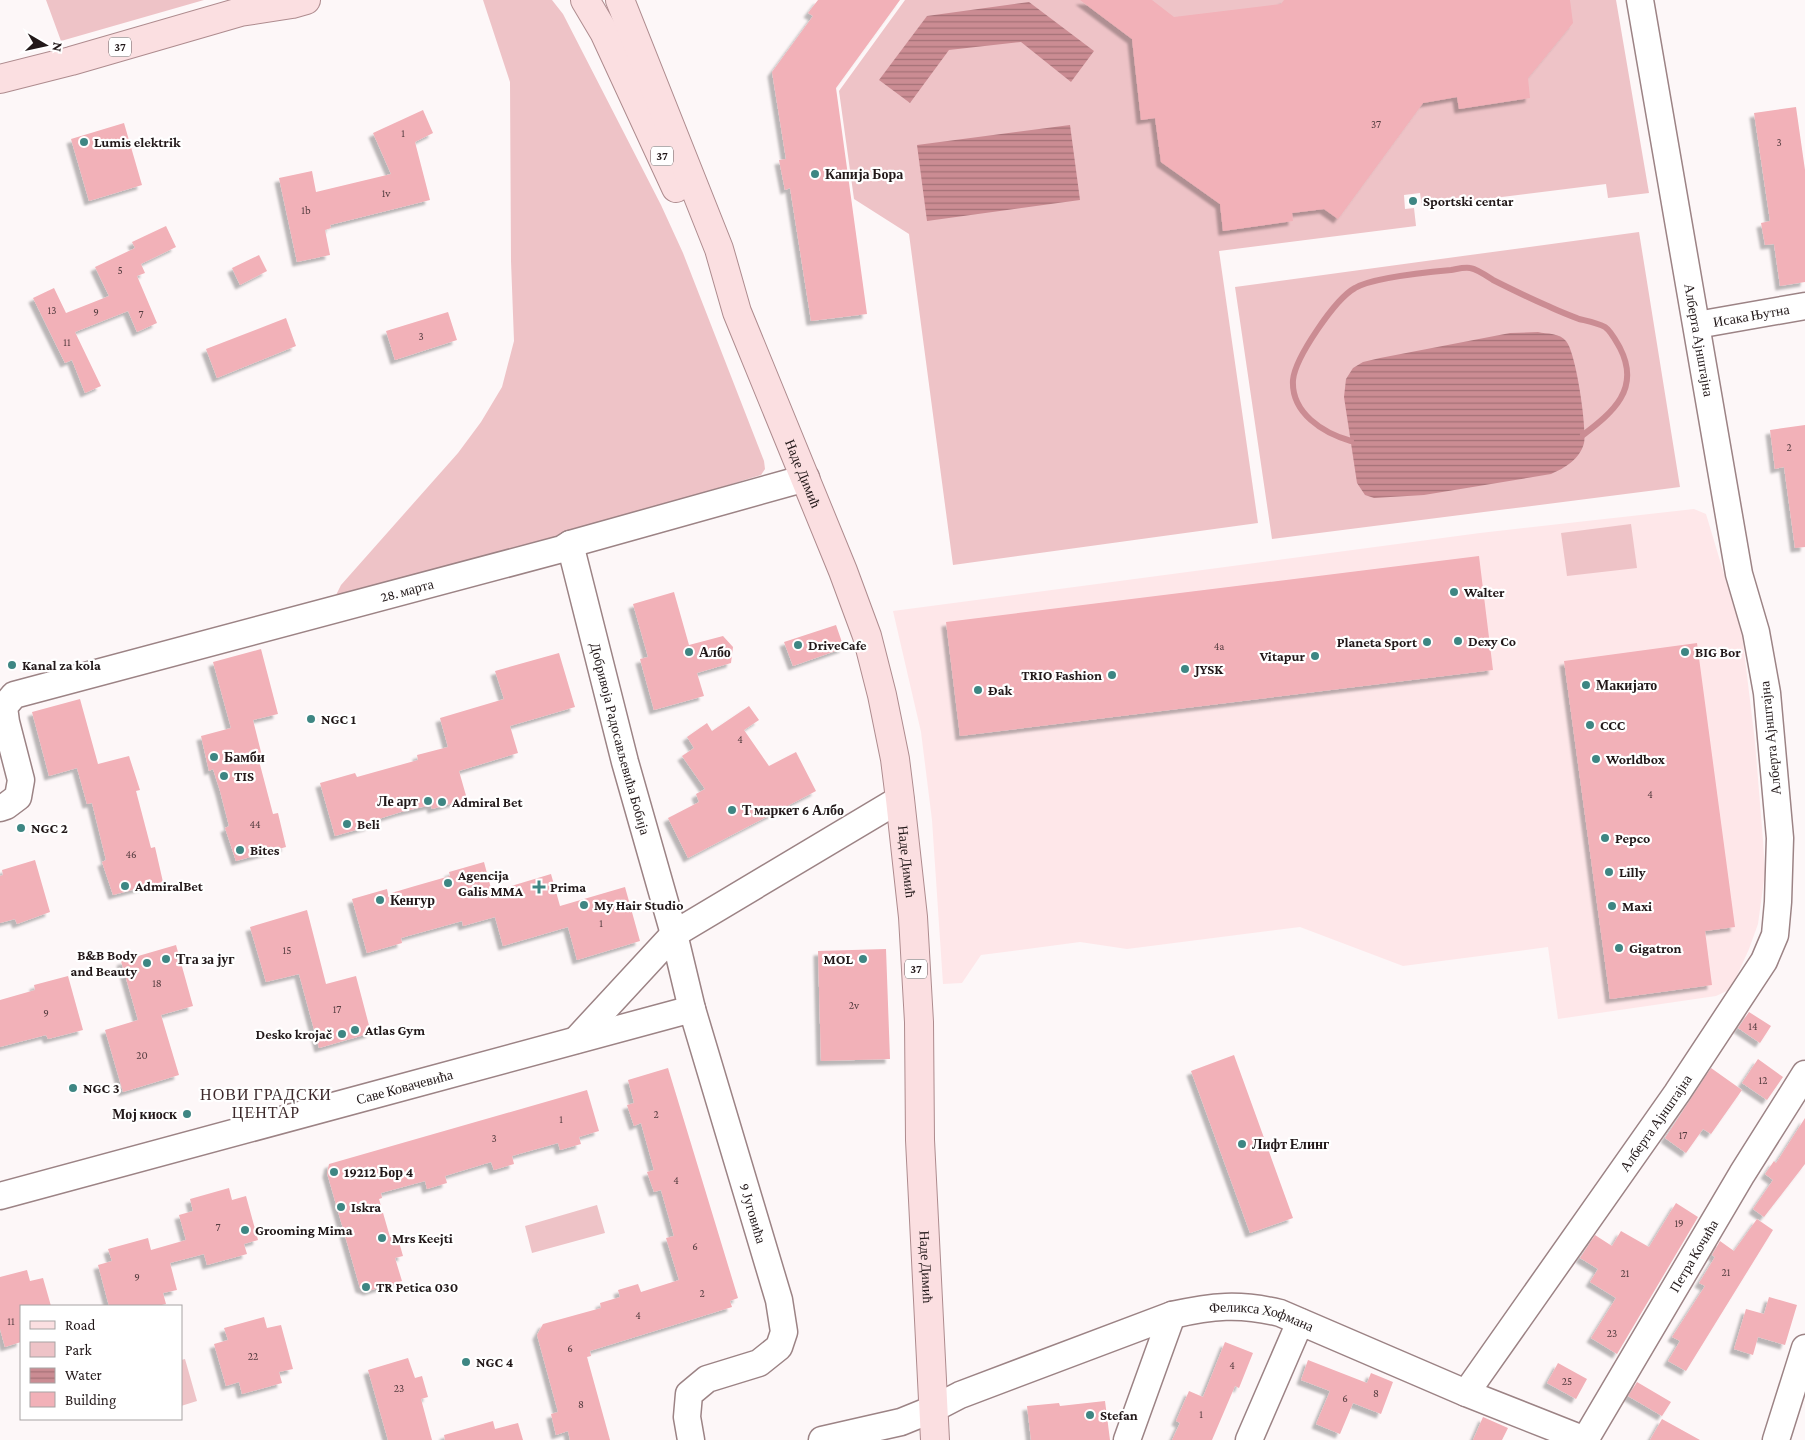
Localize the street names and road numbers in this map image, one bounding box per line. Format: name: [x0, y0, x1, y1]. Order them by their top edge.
road number: 37: [109, 38, 131, 56]
road number: 37: [651, 146, 673, 166]
street label: Алберта Ајнштајна: [1681, 282, 1717, 399]
street label: Исака Њутна: [1712, 301, 1791, 330]
street label: Наде Димић: [782, 437, 824, 510]
street label: 28. марта: [379, 575, 436, 605]
street label: Добривоја Радосављевића Бобија: [587, 641, 654, 837]
street label: Алберта Ајнштајна: [1756, 679, 1784, 796]
street label: Наде Димић: [895, 824, 919, 899]
road number: 37: [905, 960, 927, 979]
street label: Саве Ковачевића: [354, 1066, 455, 1107]
street label: Алберта Ајнштајна: [1616, 1071, 1695, 1175]
street label: 9 Југовића: [737, 1181, 770, 1246]
street label: Петра Кочића: [1666, 1216, 1722, 1295]
street label: Наде Димић: [917, 1230, 936, 1304]
street label: Феликса Хофмана: [1208, 1299, 1317, 1335]

